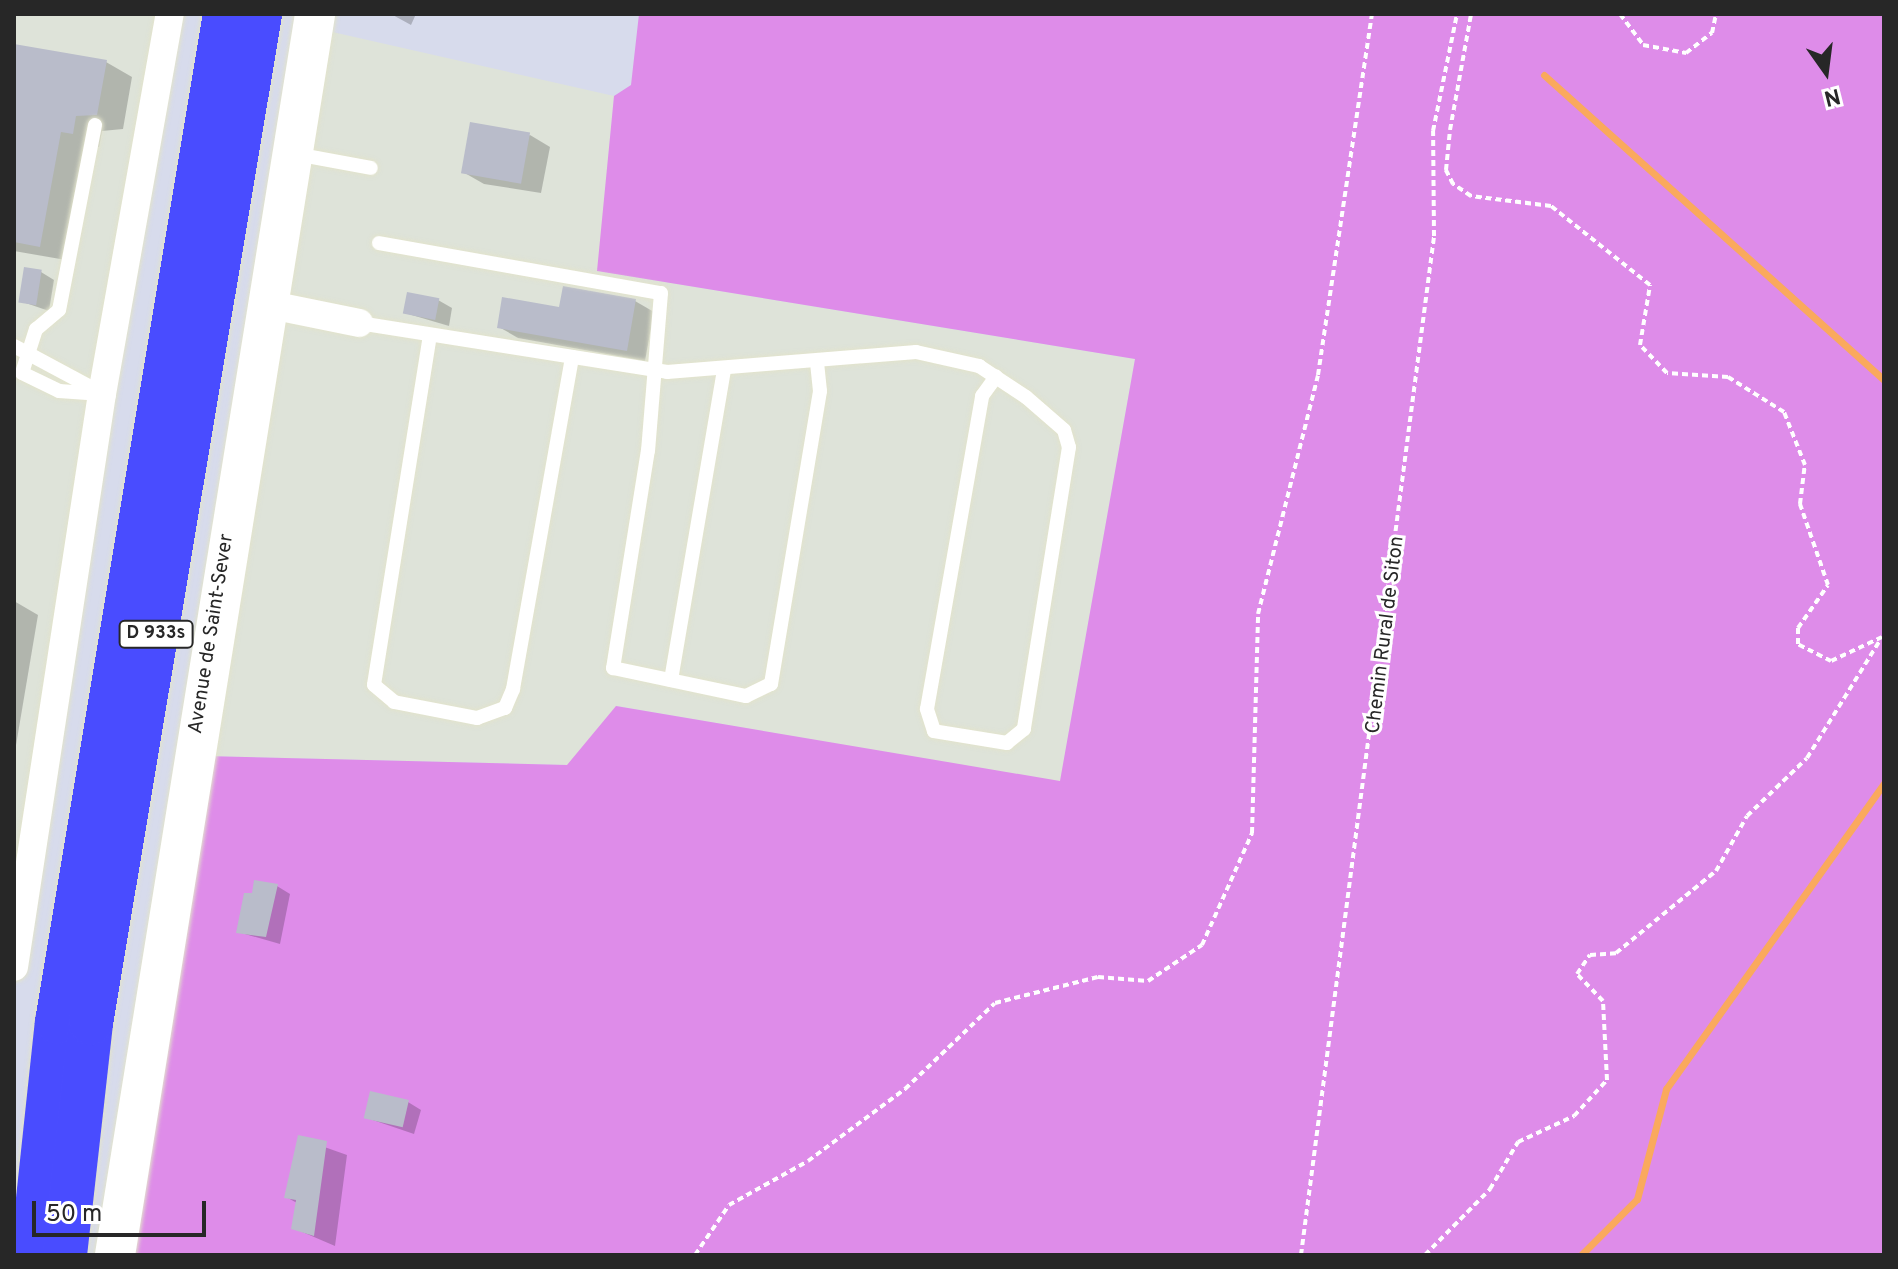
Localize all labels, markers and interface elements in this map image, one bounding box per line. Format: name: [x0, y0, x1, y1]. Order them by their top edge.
north arrow: [1786, 32, 1866, 112]
text: N: [1821, 81, 1843, 111]
street label: Avenue de Saint-Sever: [184, 532, 240, 736]
street label: Chemin Rural de Siton: [1362, 535, 1410, 735]
road number: D 933s: [118, 620, 194, 648]
scale bar: [36, 1185, 210, 1235]
text: 50 m: [46, 1200, 102, 1230]

